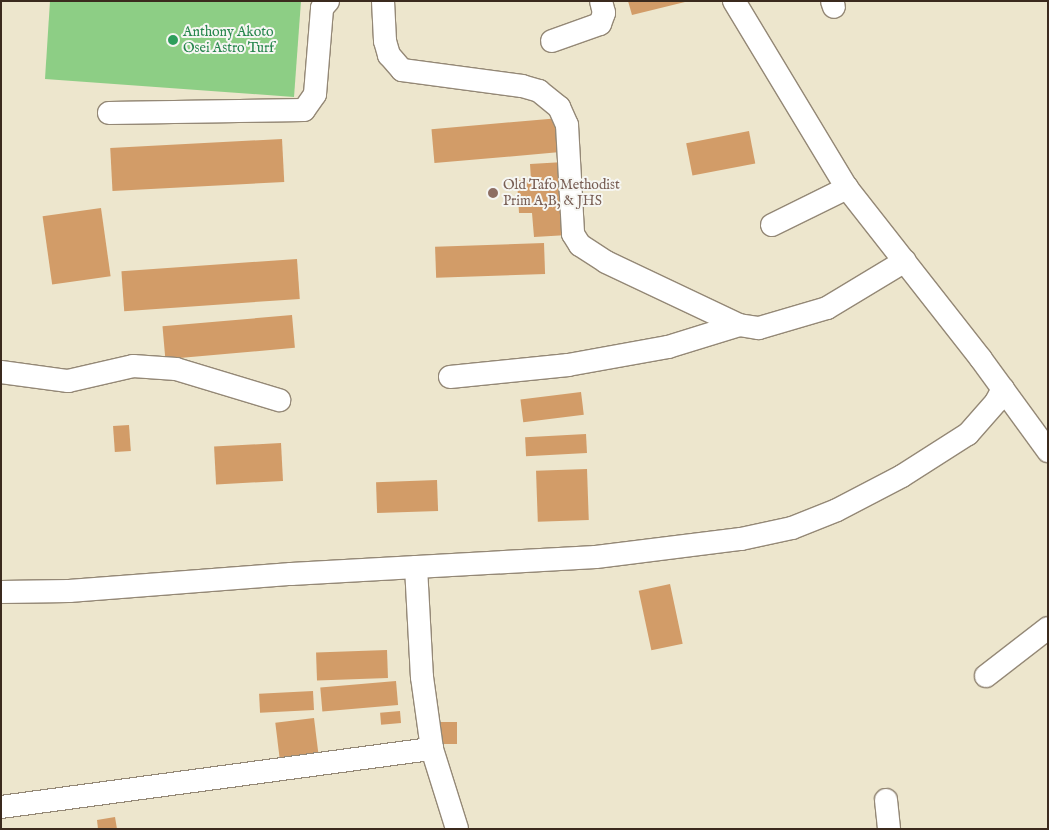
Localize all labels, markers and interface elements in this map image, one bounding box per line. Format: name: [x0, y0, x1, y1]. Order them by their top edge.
place label: Anthony Akoto Osei Astro Turf: [183, 24, 274, 56]
marker: Anthony Akoto Osei Astro Turf: [167, 34, 179, 46]
place label: Old Tafo Methodist Prim A,B, & JHS: [503, 177, 620, 210]
marker: Old Tafo Methodist Prim A,B, & JHS: [487, 187, 499, 199]

